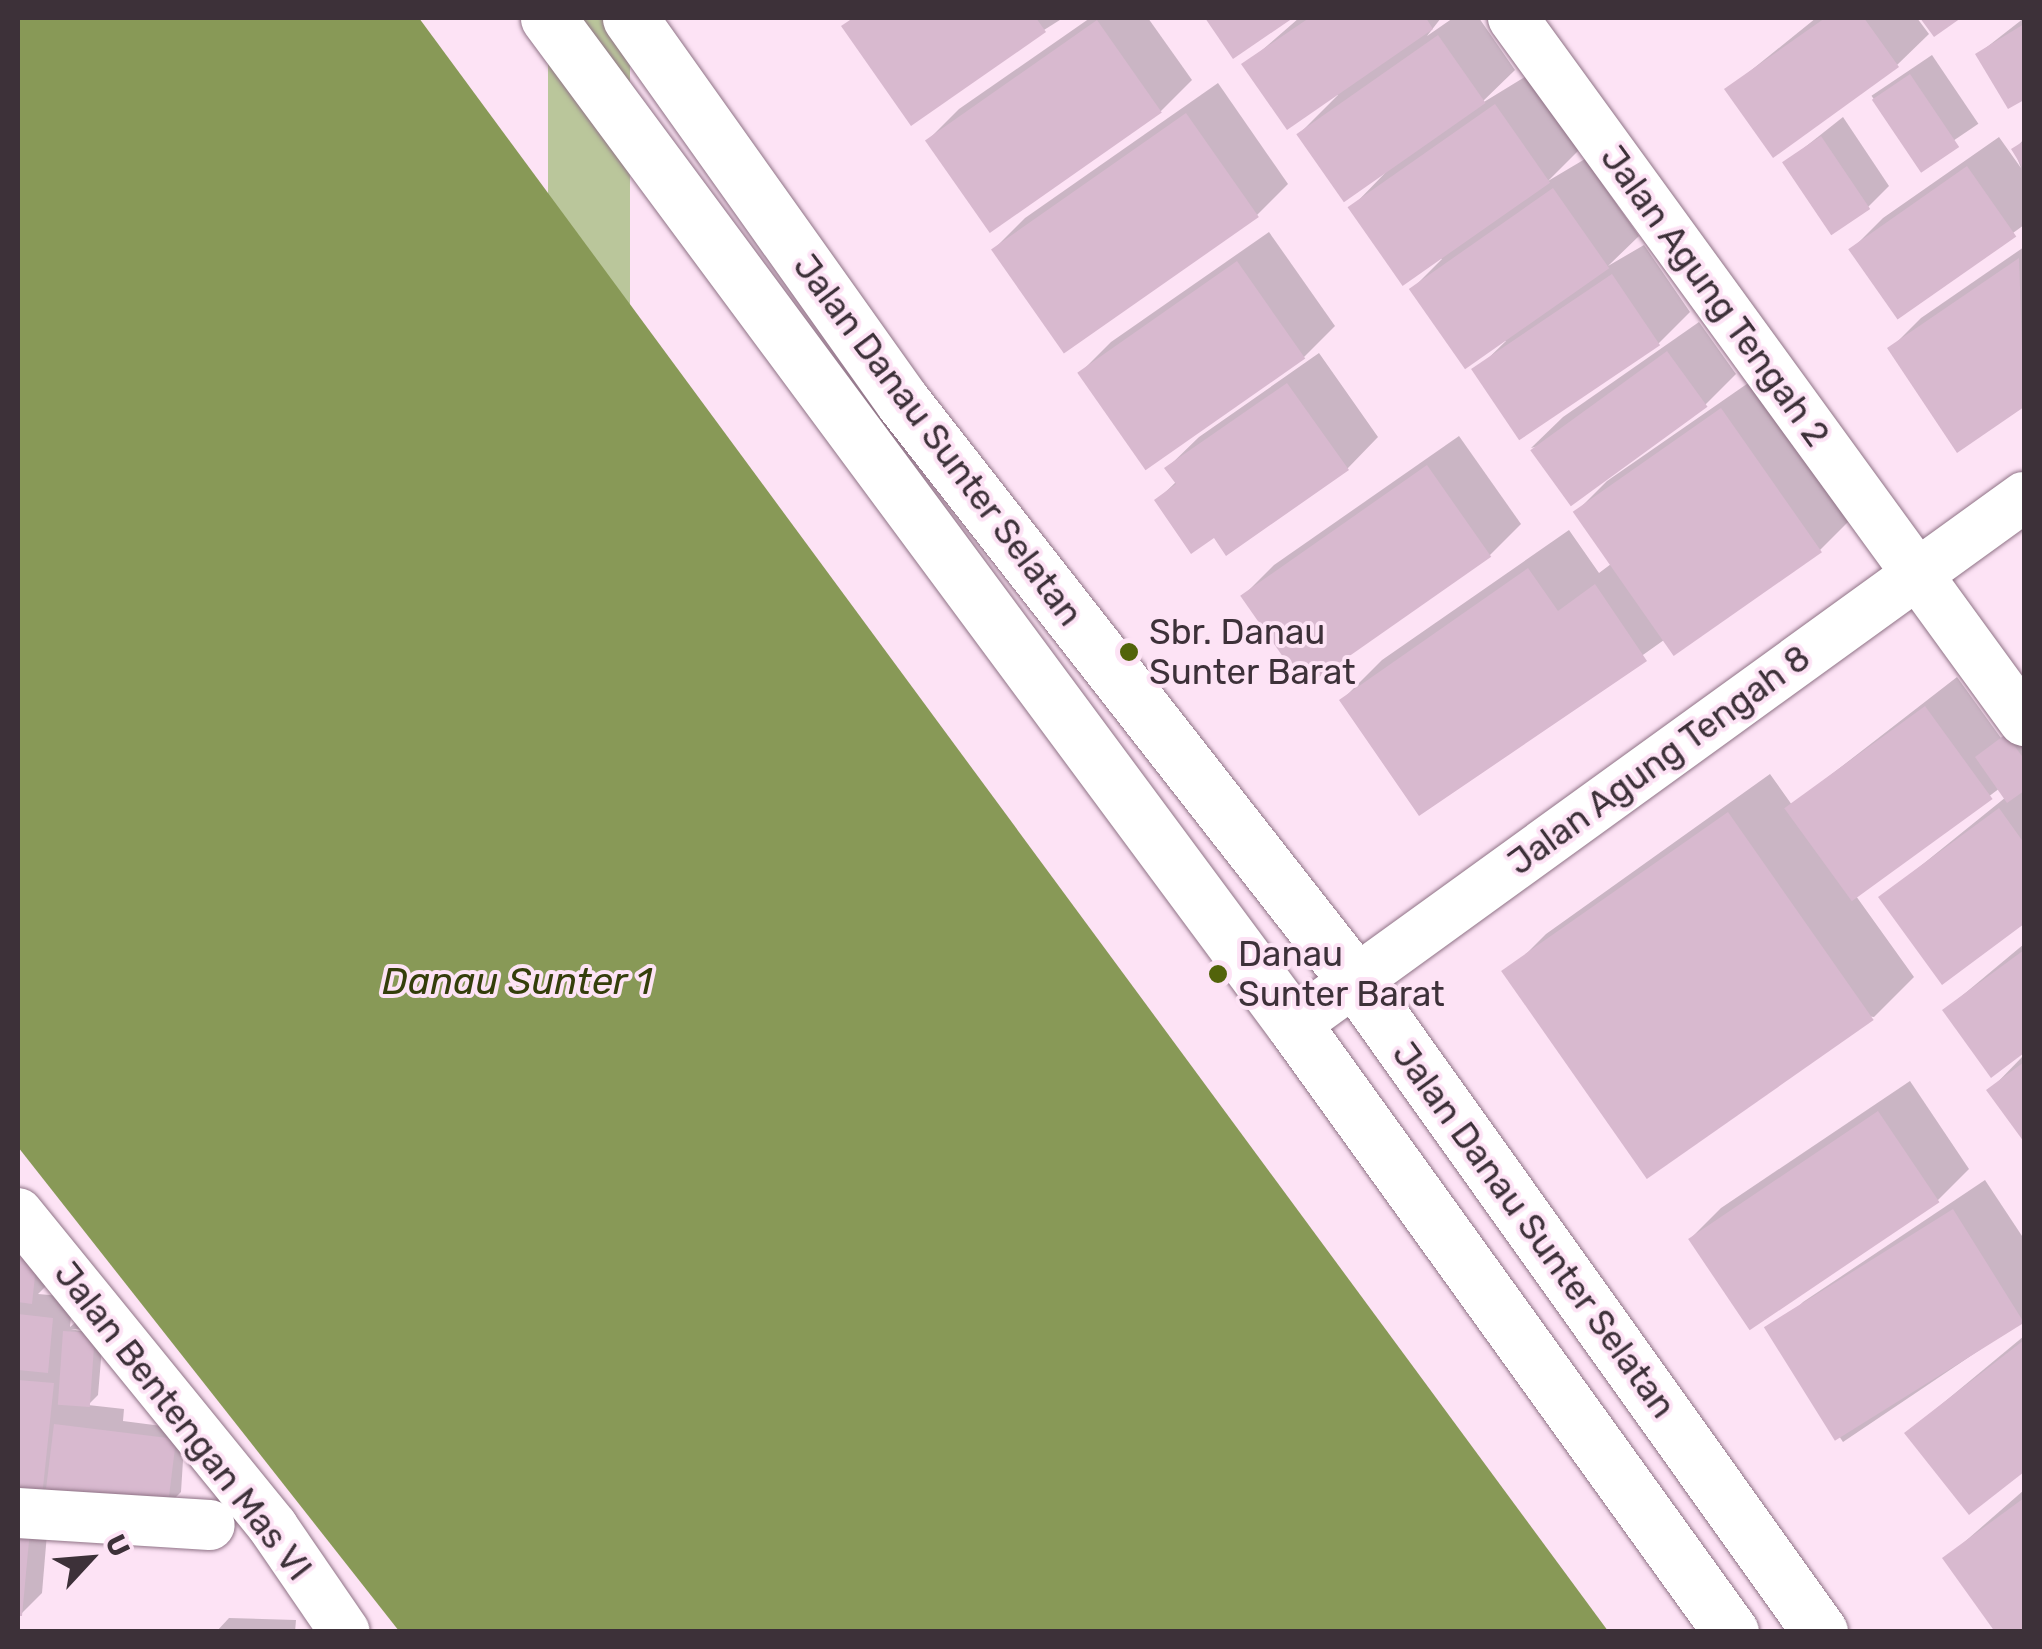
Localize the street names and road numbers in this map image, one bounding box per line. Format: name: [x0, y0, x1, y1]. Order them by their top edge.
street label: Jalan Agung Tengah 2: [1591, 137, 1839, 455]
street label: Jalan Danau Sunter Selatan: [784, 246, 1092, 634]
street label: Jalan Agung Tengah 8: [1499, 636, 1819, 884]
street label: Jalan Danau Sunter Selatan: [1383, 1034, 1685, 1426]
street label: Jalan Bentengan Mas VI: [45, 1253, 321, 1589]

